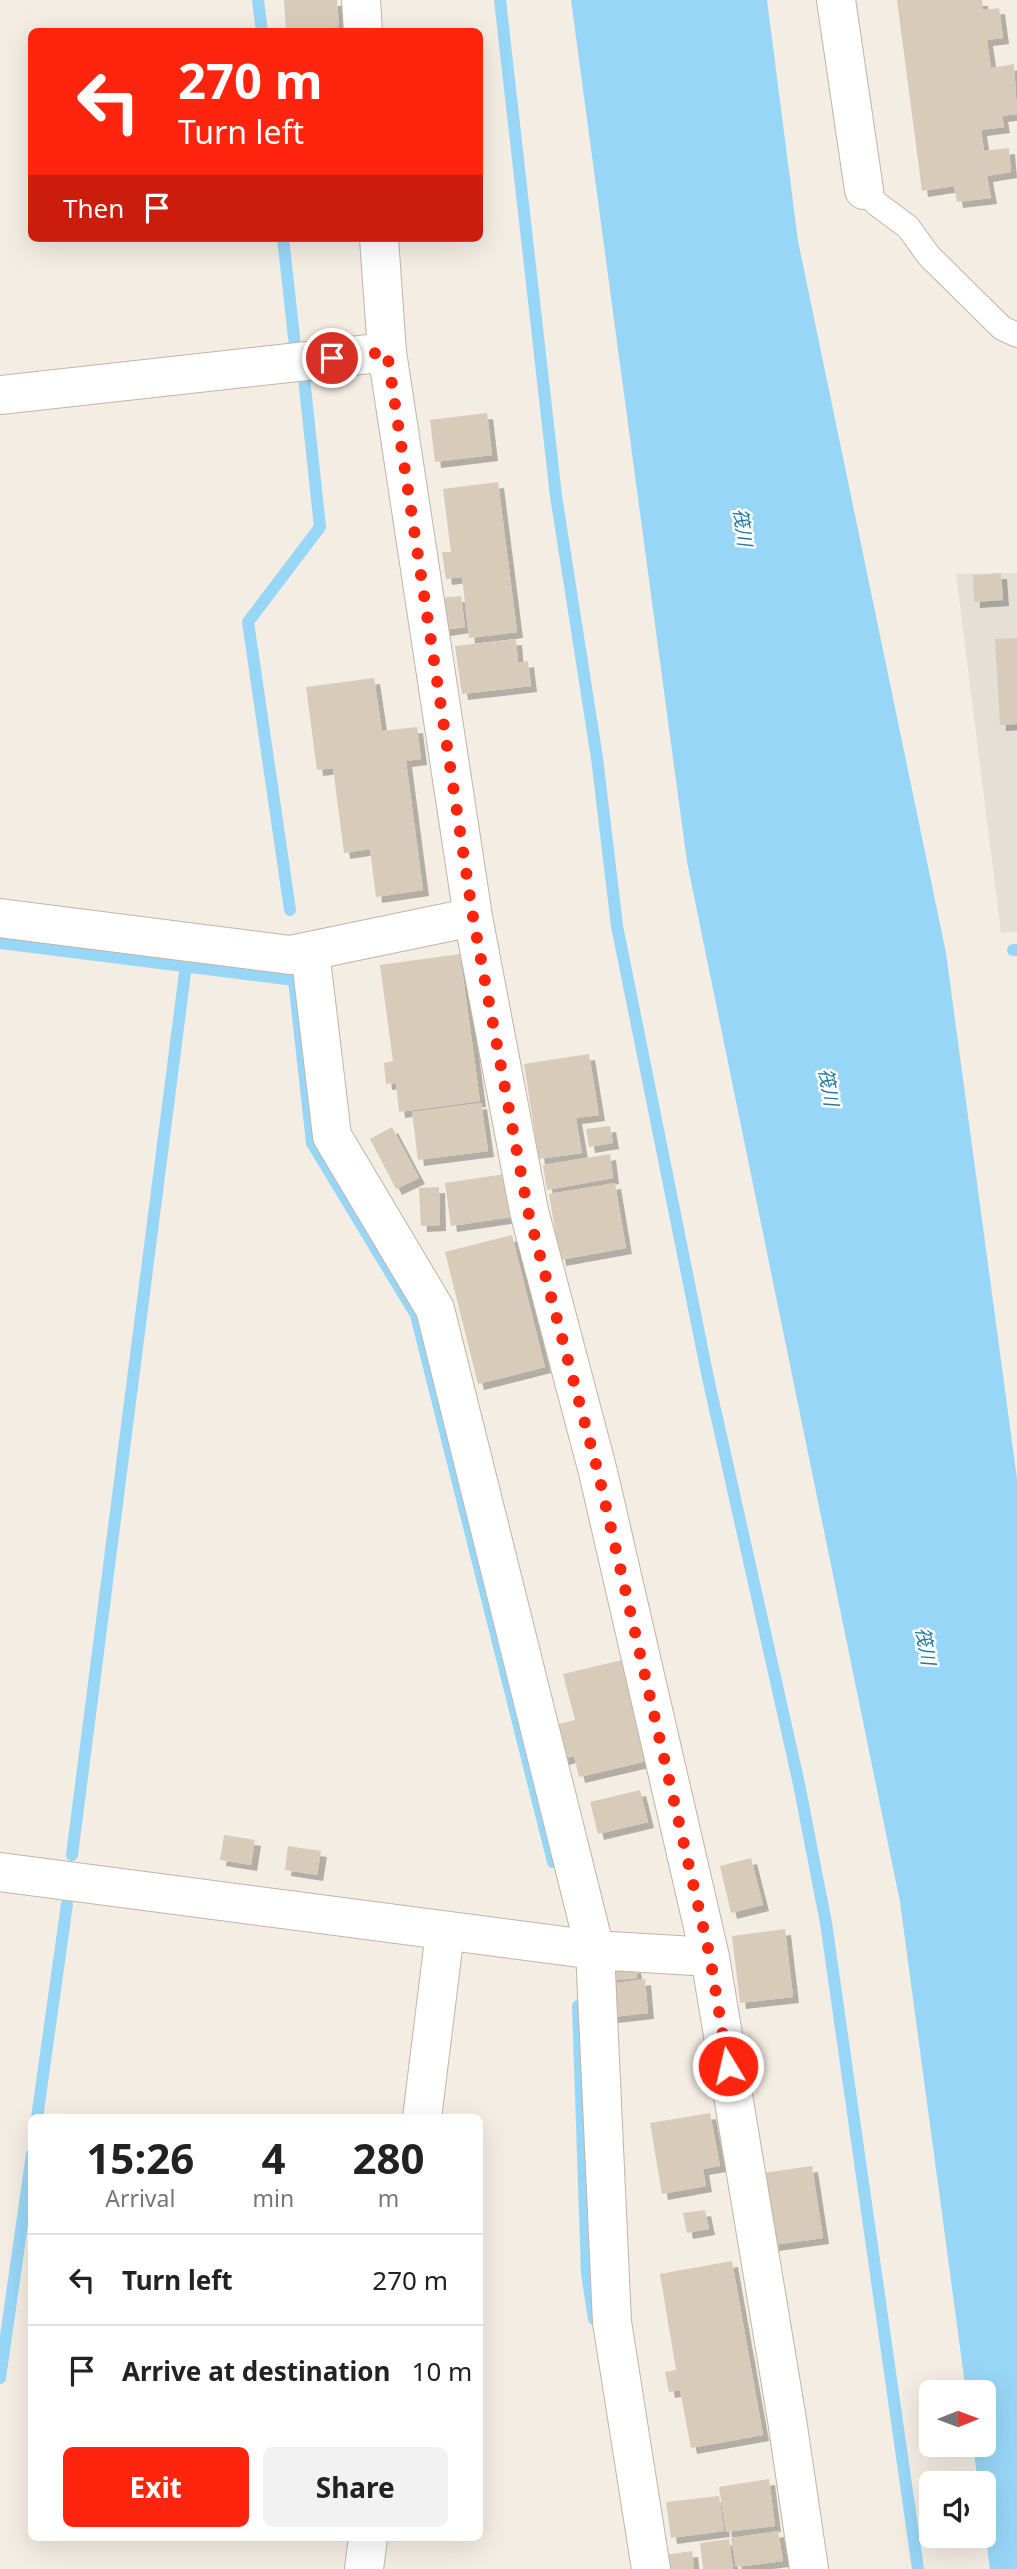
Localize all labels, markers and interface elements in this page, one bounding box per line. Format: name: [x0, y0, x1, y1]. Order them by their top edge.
text: 270 m: [178, 47, 323, 113]
icon: left: [63, 56, 154, 147]
text: Turn left: [178, 110, 304, 153]
icon: arrive: [138, 189, 176, 227]
text: Then: [63, 190, 124, 226]
pin: [302, 328, 362, 388]
icon: arrive: [313, 339, 351, 377]
water label: 筏川: [727, 506, 759, 550]
water label: 筏川: [813, 1066, 845, 1110]
water label: 筏川: [910, 1625, 942, 1669]
position arrow: [691, 2029, 765, 2103]
text: 15:26: [86, 2129, 194, 2186]
text: 4: [261, 2129, 285, 2186]
text: 280: [353, 2129, 425, 2186]
text: Arrival: [105, 2182, 175, 2214]
text: min: [253, 2182, 294, 2214]
text: m: [378, 2182, 399, 2214]
icon: left: [63, 2261, 101, 2299]
text: Turn left: [122, 2262, 233, 2298]
text: 270 m: [372, 2262, 448, 2298]
icon: arrive: [63, 2352, 101, 2390]
text: Arrive at destination: [122, 2353, 391, 2389]
text: 10 m: [412, 2353, 472, 2389]
north arrow: [919, 2380, 996, 2457]
map controls: [919, 2380, 996, 2548]
button: Exit: [63, 2447, 249, 2527]
button: Share: [263, 2447, 448, 2527]
button: sound: [919, 2471, 996, 2548]

